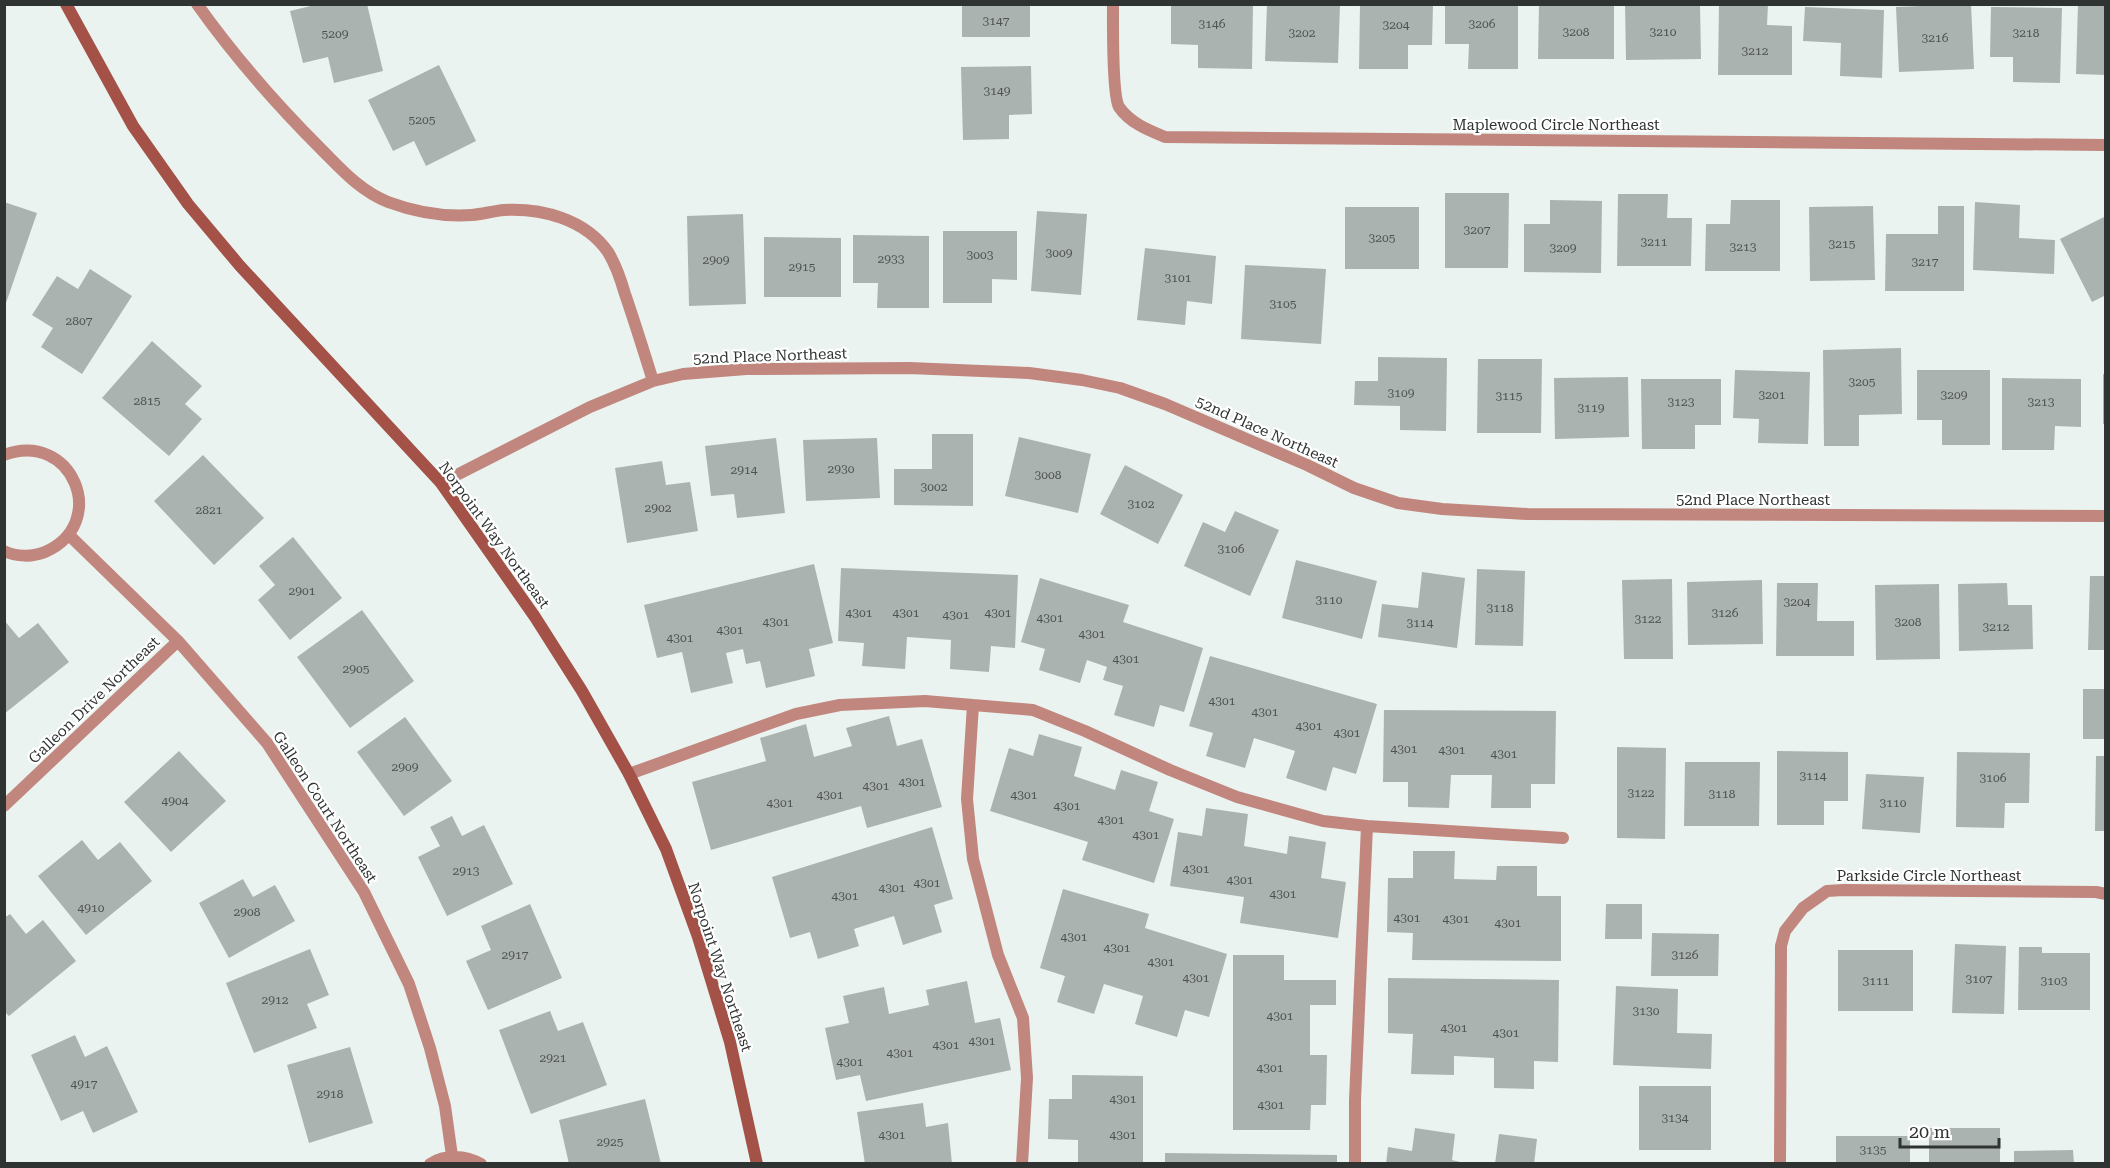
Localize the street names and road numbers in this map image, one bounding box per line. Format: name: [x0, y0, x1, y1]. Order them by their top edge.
street label: Maplewood Circle Northeast: [1452, 116, 1660, 134]
street label: 52nd Place Northeast: [693, 344, 848, 368]
street label: 52nd Place Northeast: [1193, 392, 1341, 472]
street label: Norpoint Way Northeast: [435, 458, 553, 612]
street label: 52nd Place Northeast: [1676, 491, 1831, 509]
street label: Galleon Drive Northeast: [25, 632, 163, 767]
street label: Galleon Court Northeast: [269, 728, 381, 887]
street label: Parkside Circle Northeast: [1837, 867, 2022, 885]
street label: Norpoint Way Northeast: [684, 880, 756, 1054]

